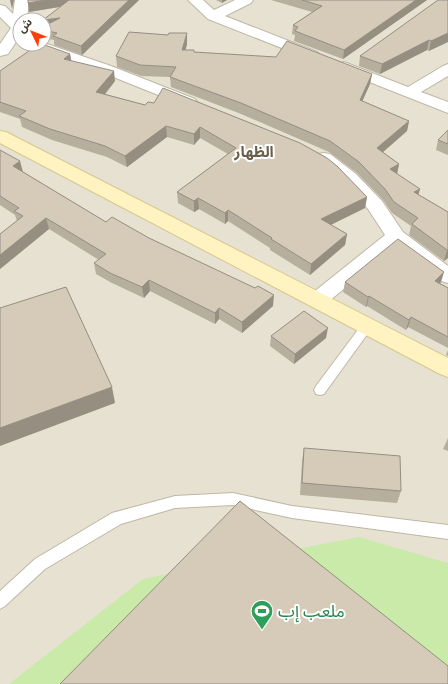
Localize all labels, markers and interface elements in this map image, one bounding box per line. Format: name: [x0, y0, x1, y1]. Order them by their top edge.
north arrow: [12, 12, 52, 52]
text: ش: [15, 16, 35, 35]
district label: الظهار: [233, 143, 274, 161]
sports icon: ملعب إب: [249, 598, 275, 631]
place label: ملعب إب: [278, 601, 345, 623]

